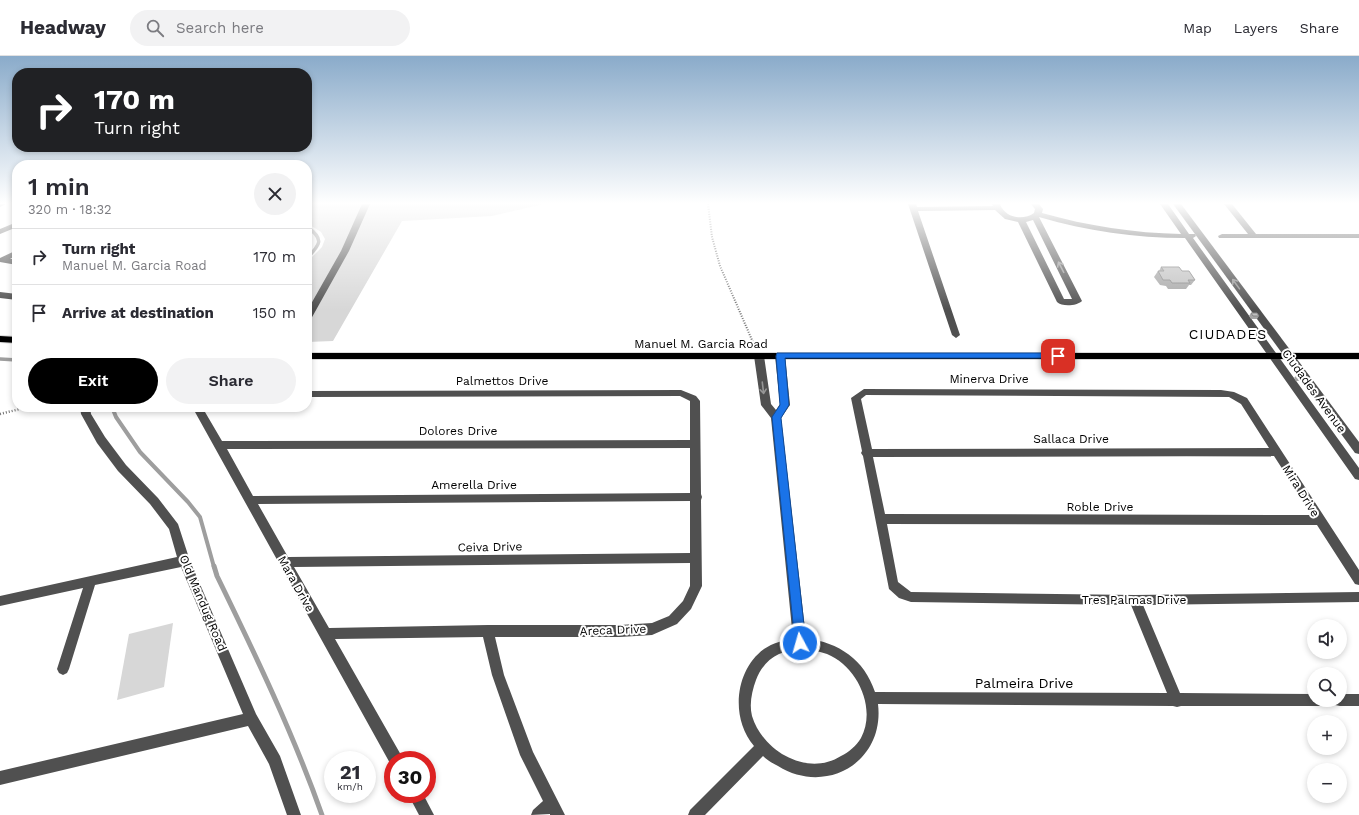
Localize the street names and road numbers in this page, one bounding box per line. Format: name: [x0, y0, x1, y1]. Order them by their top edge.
street label: Manuel M. Garcia Road: [634, 337, 768, 351]
street label: Ciudades Avenue: [1279, 346, 1349, 436]
street label: Minerva Drive: [949, 372, 1029, 386]
street label: Palmettos Drive: [456, 374, 548, 388]
street label: Dolores Drive: [419, 424, 497, 438]
street label: Sallaca Drive: [1033, 432, 1109, 446]
street label: Mira Drive: [1280, 462, 1323, 520]
street label: Amerella Drive: [431, 478, 517, 492]
street label: Roble Drive: [1066, 500, 1134, 514]
street label: Ceiva Drive: [457, 539, 523, 555]
street label: Old Mandug Road: [176, 553, 230, 653]
street label: Mara Drive: [275, 553, 317, 615]
street label: Tres Palmas Drive: [1082, 593, 1186, 607]
street label: Areca Drive: [579, 622, 647, 638]
street label: Palmeira Drive: [975, 675, 1073, 691]

